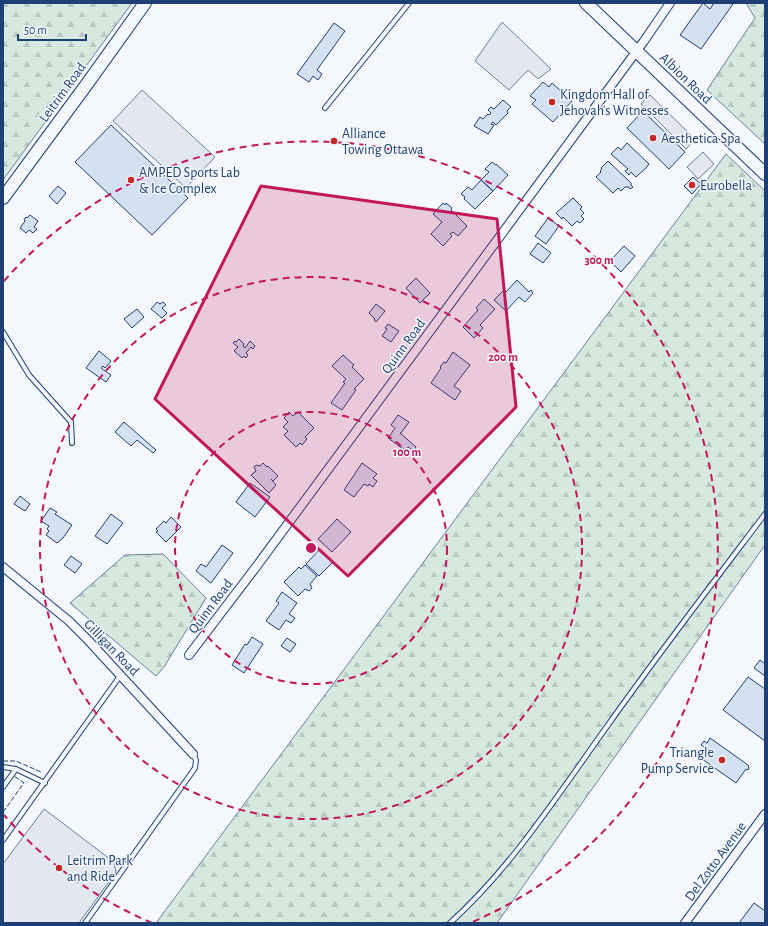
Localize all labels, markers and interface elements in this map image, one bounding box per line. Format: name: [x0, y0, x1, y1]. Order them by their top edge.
scale bar: [18, 16, 86, 42]
text: 50 m: [24, 24, 47, 36]
street label: Albion Road: [657, 51, 714, 107]
street label: Leitrim Road: [37, 60, 89, 125]
place label: Kingdom Hall of Jehovah's Witnesses: [560, 88, 669, 118]
marker: Kingdom Hall of Jehovah's Witnesses: [547, 97, 557, 107]
place label: Alliance Towing Ottawa: [342, 127, 424, 157]
place label: Aesthetica Spa: [661, 132, 741, 146]
marker: Aesthetica Spa: [648, 133, 658, 143]
marker: Alliance Towing Ottawa: [329, 136, 339, 146]
place label: AMPED Sports Lab & Ice Complex: [139, 166, 240, 196]
marker: AMPED Sports Lab & Ice Complex: [126, 175, 136, 185]
place label: Eurobella: [700, 179, 752, 193]
marker: Eurobella: [687, 180, 697, 190]
text: 300 m: [584, 254, 614, 266]
street label: Quinn Road: [379, 317, 428, 377]
text: 200 m: [488, 351, 518, 363]
text: 100 m: [393, 446, 421, 458]
centre of rings: [304, 541, 318, 555]
street label: Quinn Road: [186, 577, 236, 636]
street label: Gilligan Road: [81, 617, 141, 679]
place label: Triangle Pump Service: [641, 746, 714, 776]
marker: Triangle Pump Service: [717, 755, 727, 765]
street label: Del Zotto Avenue: [683, 819, 749, 904]
place label: Leitrim Park and Ride: [67, 854, 133, 884]
marker: Leitrim Park and Ride: [54, 863, 64, 873]

